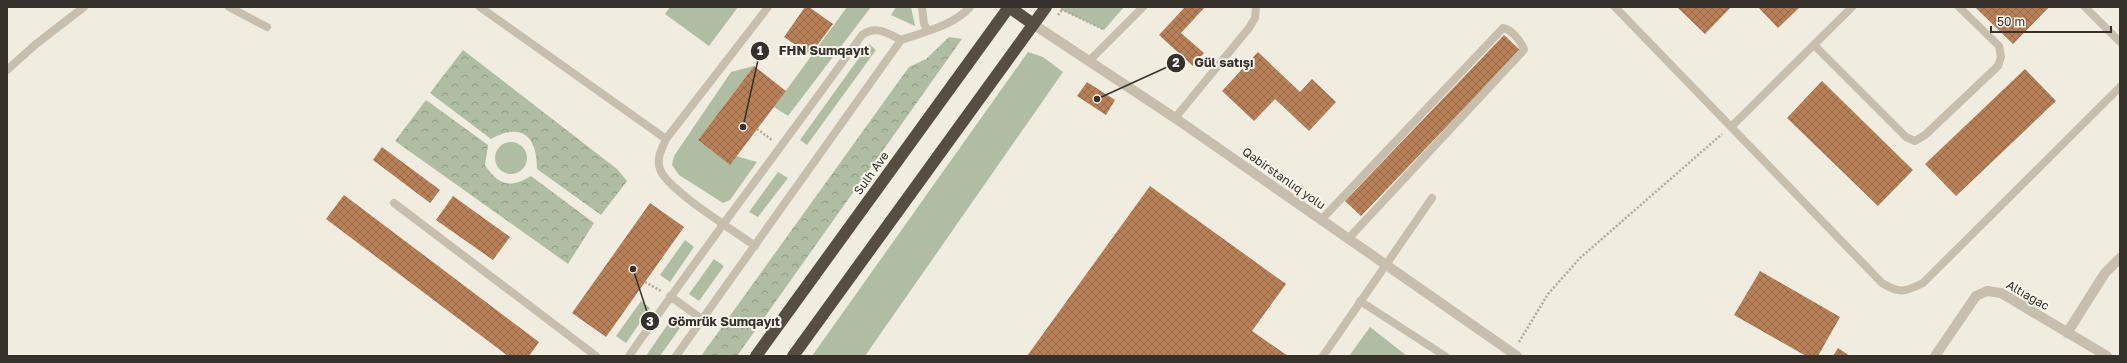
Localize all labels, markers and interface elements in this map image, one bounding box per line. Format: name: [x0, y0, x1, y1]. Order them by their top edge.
scale bar: [1991, 8, 2111, 34]
text: 50 m: [1997, 14, 2025, 29]
callout: FHN Sumqayıt: [750, 38, 877, 63]
text: FHN Sumqayıt: [779, 42, 869, 58]
text: 1: [757, 43, 763, 58]
callout: Gül satışı: [1166, 50, 1261, 75]
text: Gül satışı: [1194, 54, 1254, 70]
text: 2: [1172, 55, 1180, 70]
street label: Qəbirstanlıq yolu: [1239, 144, 1329, 212]
street label: Sulh Ave: [850, 148, 892, 198]
street label: Altıağac: [2004, 277, 2052, 313]
callout: Gömrük Sumqayıt: [640, 309, 788, 334]
text: Gömrük Sumqayıt: [668, 313, 780, 329]
text: 3: [646, 314, 654, 329]

